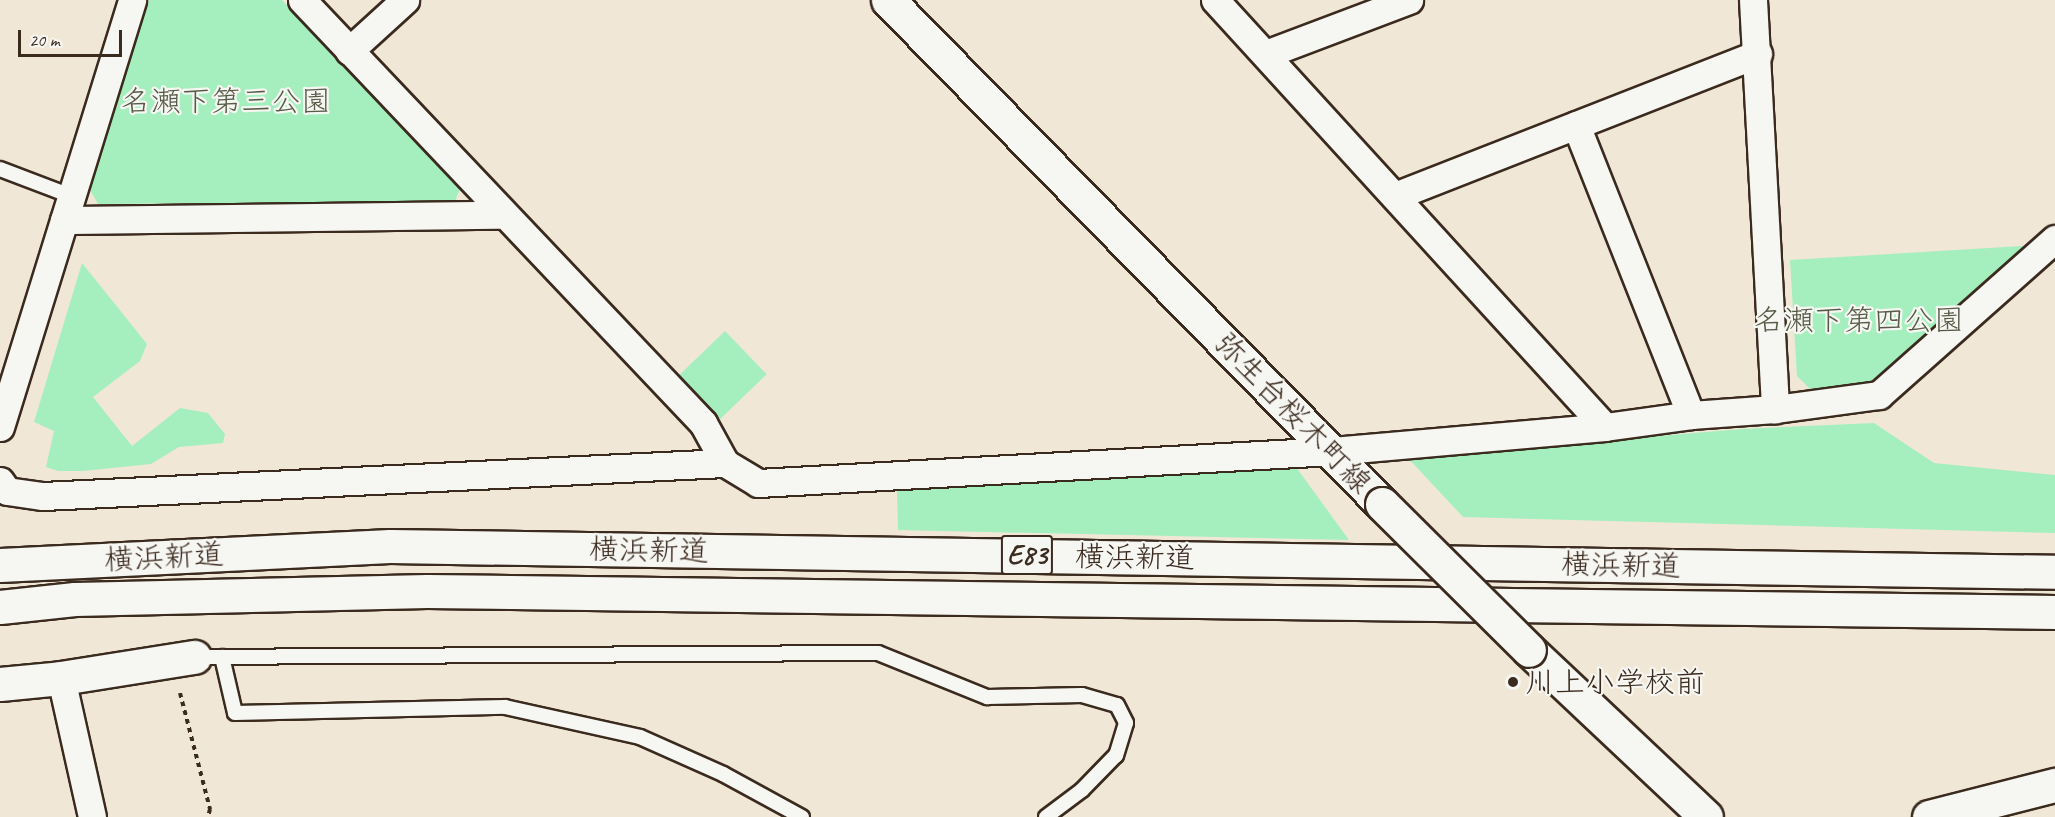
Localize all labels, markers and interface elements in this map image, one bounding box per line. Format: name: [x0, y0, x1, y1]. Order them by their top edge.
scale bar: [21, 18, 124, 56]
text: 20 m: [29, 29, 60, 51]
park label: 名瀬下第三公園: [121, 83, 331, 119]
park label: 名瀬下第四公園: [1754, 302, 1964, 338]
street label: 弥生台桜木町線: [1207, 325, 1379, 501]
road number: E83: [1000, 530, 1054, 580]
street label: 横浜新道: [589, 531, 709, 569]
street label: 横浜新道: [103, 536, 225, 578]
street label: 横浜新道: [1075, 538, 1195, 576]
street label: 横浜新道: [1561, 546, 1681, 584]
place label: 川上小学校前: [1525, 664, 1705, 700]
marker: 川上小学校前: [1506, 675, 1520, 689]

